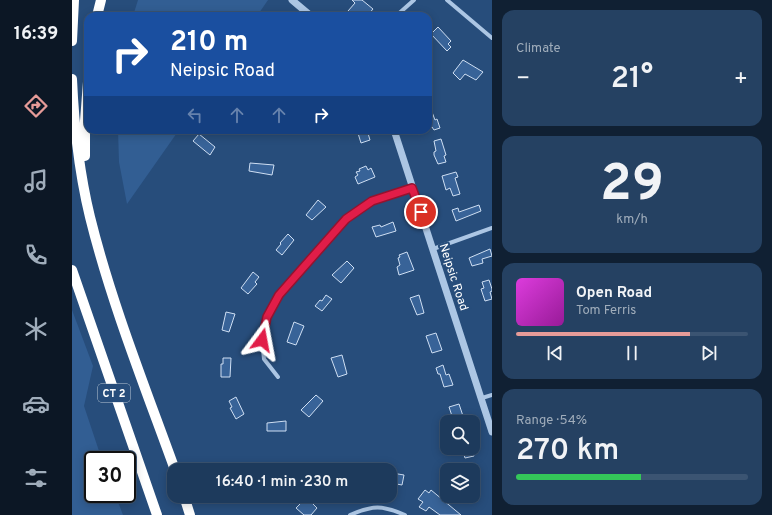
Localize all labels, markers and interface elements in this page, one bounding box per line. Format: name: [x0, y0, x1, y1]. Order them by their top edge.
text: 16:39: [14, 23, 58, 46]
text: 210 m: [170, 25, 248, 61]
icon: right: [104, 28, 156, 80]
text: Climate: [516, 41, 561, 57]
text: Neipsic Road: [170, 60, 275, 83]
text: 21°: [611, 61, 653, 98]
text: −: [516, 66, 530, 93]
text: +: [734, 66, 748, 93]
icon: directions: [22, 92, 50, 120]
icon: left: [184, 104, 206, 126]
icon: ahead: [226, 104, 248, 126]
icon: ahead: [268, 104, 290, 126]
icon: right: [310, 104, 332, 126]
text: 29: [600, 153, 664, 219]
icon: music: [22, 167, 50, 195]
pin: [404, 195, 438, 229]
icon: arrive: [410, 201, 432, 223]
text: km/h: [616, 212, 648, 228]
icon: phone: [22, 241, 50, 269]
street label: Neipsic Road: [435, 242, 471, 313]
text: Open Road: [576, 284, 652, 303]
text: Tom Ferris: [576, 303, 636, 319]
icon: climate: [22, 315, 50, 343]
position arrow: [241, 319, 283, 361]
icon: previous: [544, 342, 566, 364]
icon: pause: [621, 342, 643, 364]
icon: next: [698, 342, 720, 364]
road number: CT 2: [98, 384, 130, 402]
icon: car: [22, 390, 50, 418]
text: Range · 54%: [516, 413, 587, 429]
map controls: [440, 415, 480, 503]
button: search: [440, 415, 480, 455]
text: 270 km: [516, 433, 619, 470]
speed limit sign: 30: [84, 451, 136, 503]
button: layers: [440, 463, 480, 503]
icon: filters: [22, 464, 50, 492]
text: 16:40 · 1 min · 230 m: [216, 473, 348, 492]

